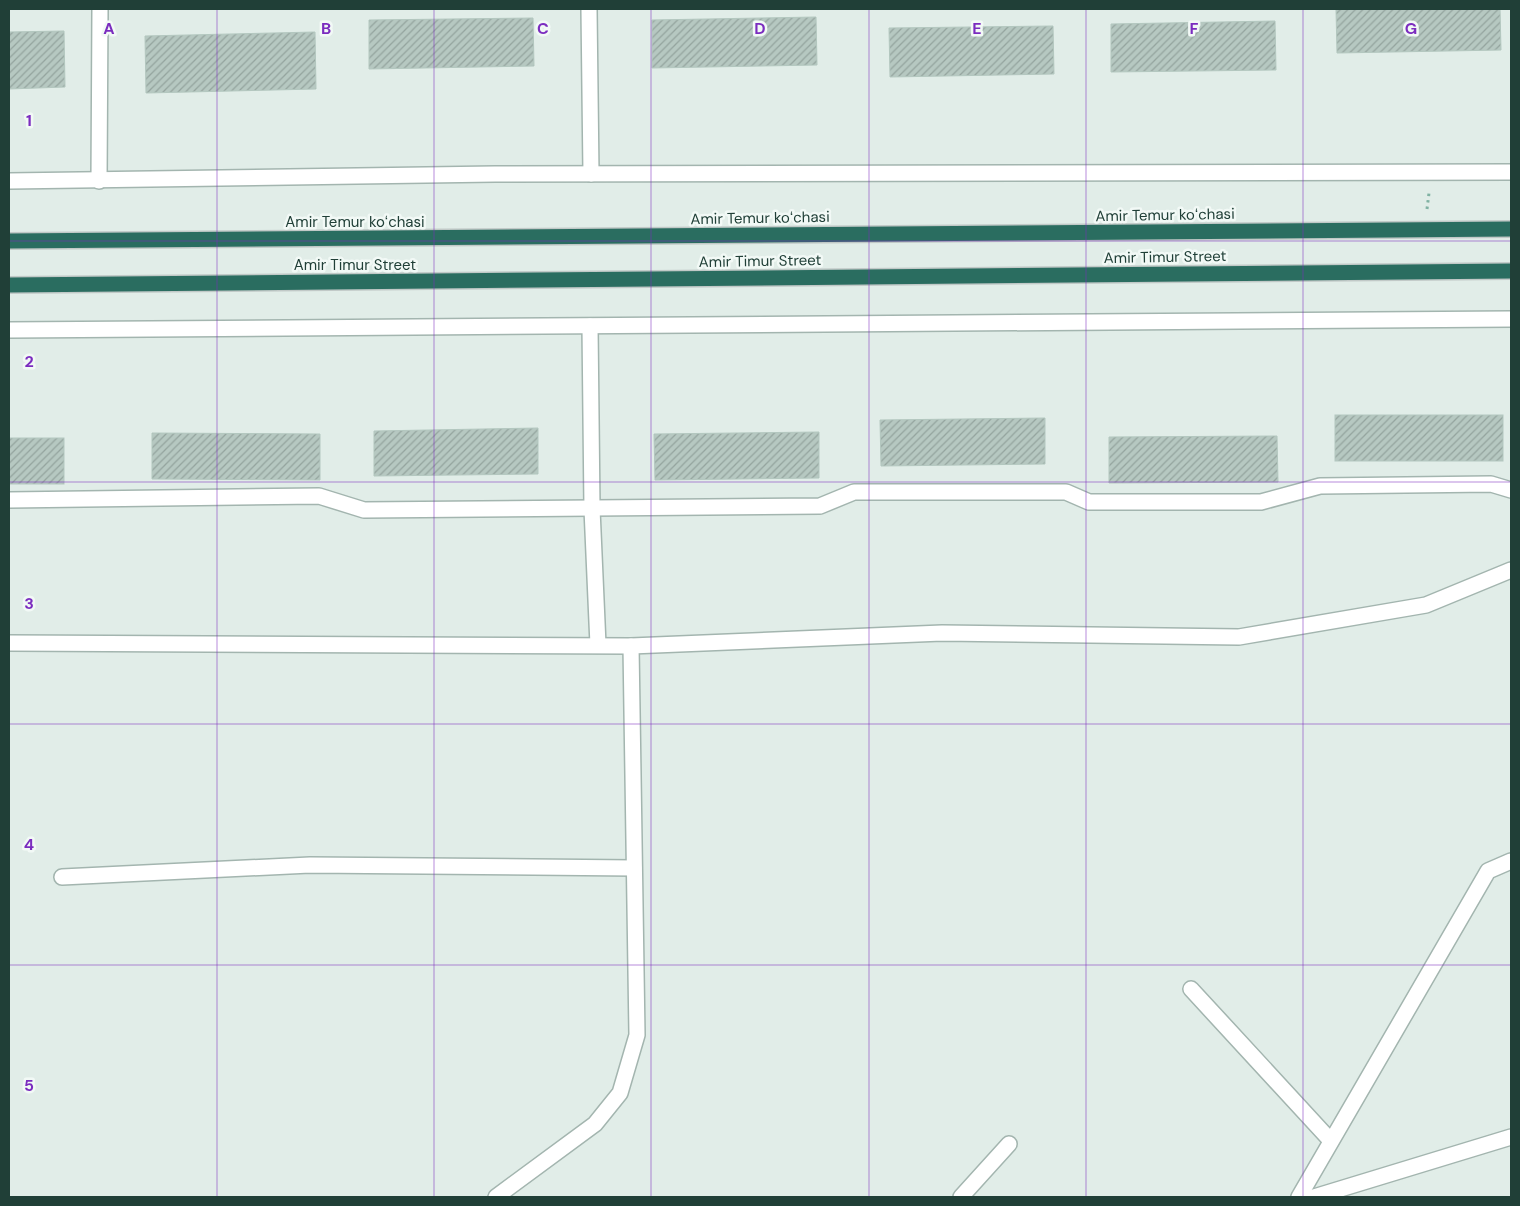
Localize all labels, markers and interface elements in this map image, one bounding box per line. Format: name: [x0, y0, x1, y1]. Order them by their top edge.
text: A: [103, 18, 115, 39]
text: B: [321, 18, 331, 39]
text: C: [537, 18, 549, 39]
text: D: [754, 18, 766, 39]
text: E: [972, 18, 982, 39]
text: F: [1190, 18, 1199, 39]
text: G: [1405, 18, 1417, 39]
text: 1: [26, 110, 32, 131]
street label: Amir Temur koʻchasi: [1095, 204, 1235, 226]
street label: Amir Temur koʻchasi: [690, 207, 830, 229]
street label: Amir Temur koʻchasi: [285, 212, 425, 232]
street label: Amir Timur Street: [1104, 246, 1227, 268]
street label: Amir Timur Street: [699, 250, 822, 272]
street label: Amir Timur Street: [294, 255, 416, 275]
text: 2: [24, 351, 34, 372]
text: 3: [24, 593, 34, 614]
text: 4: [24, 834, 34, 855]
text: 5: [24, 1075, 34, 1096]

